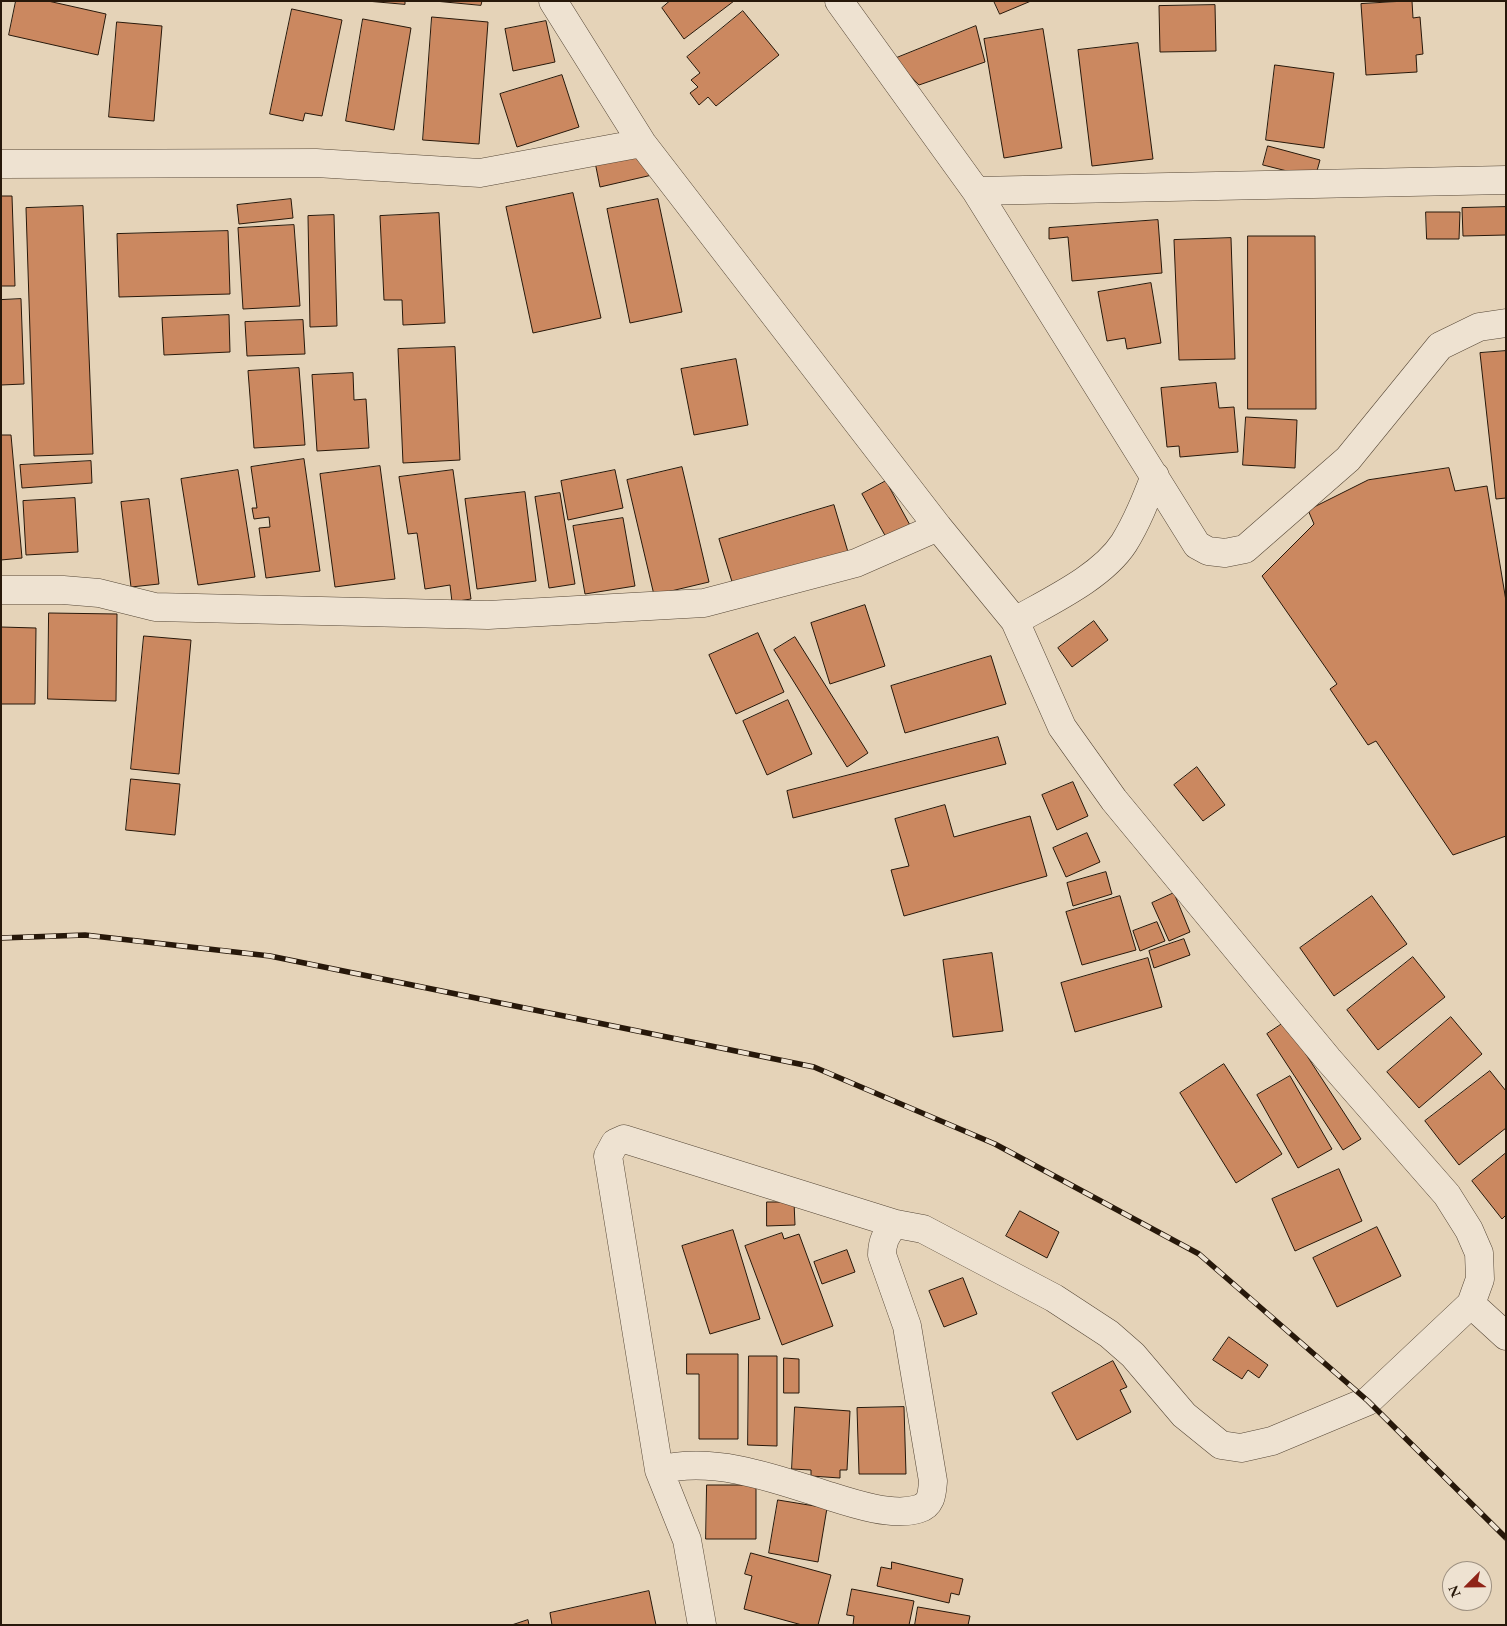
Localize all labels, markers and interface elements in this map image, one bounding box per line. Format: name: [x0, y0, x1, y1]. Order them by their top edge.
north arrow: [1442, 1561, 1492, 1611]
text: N: [1444, 1583, 1465, 1600]

